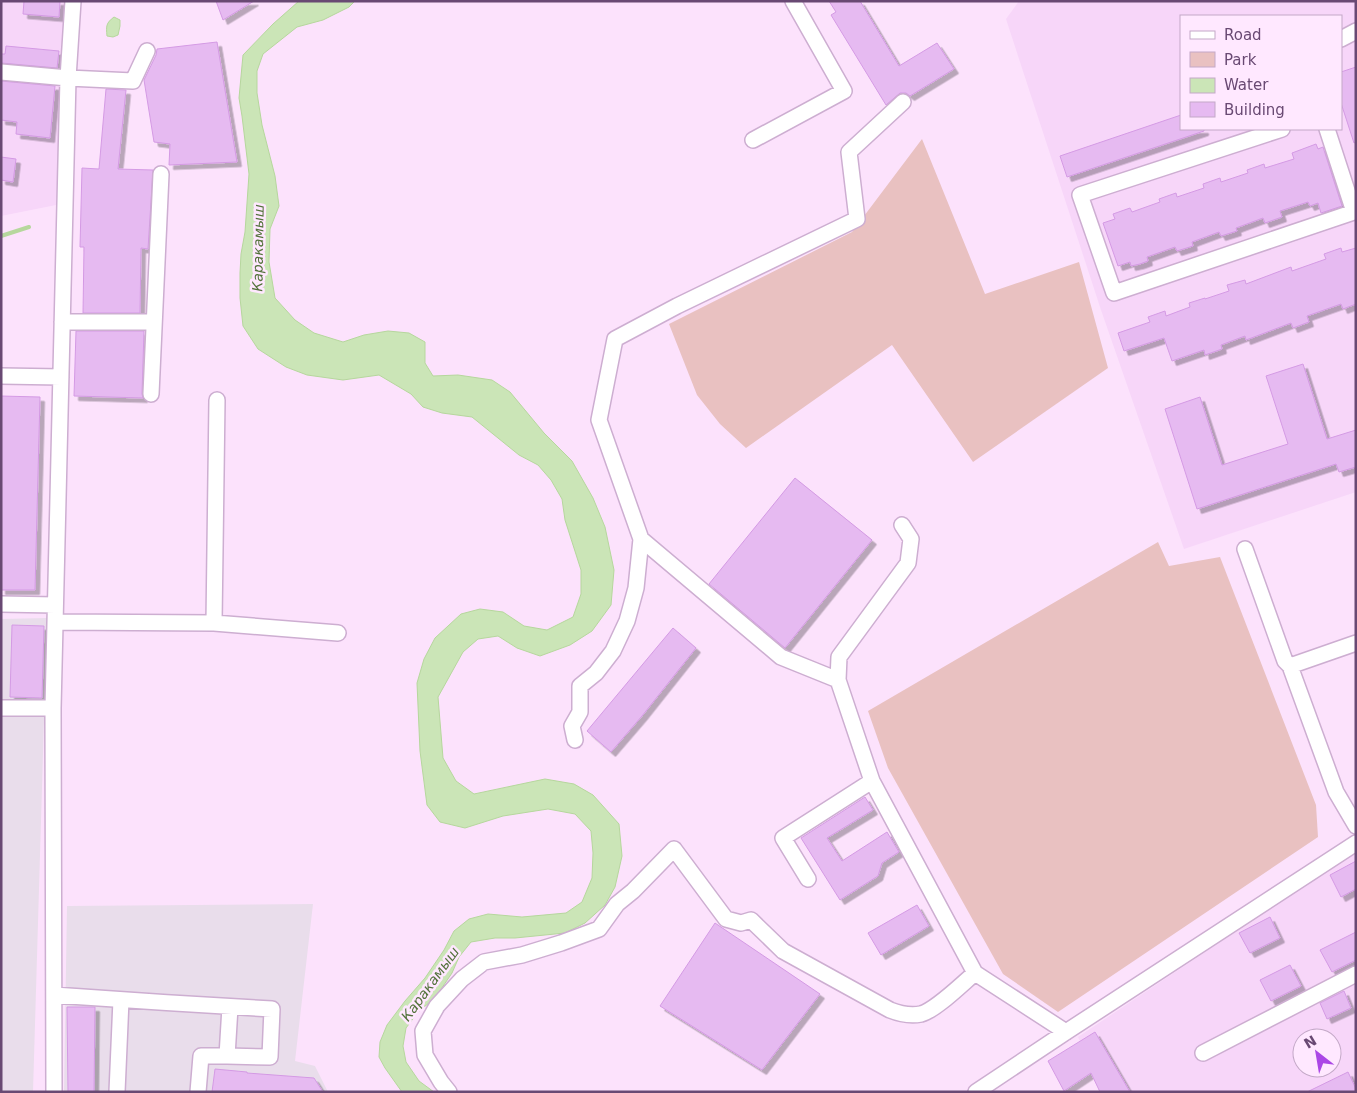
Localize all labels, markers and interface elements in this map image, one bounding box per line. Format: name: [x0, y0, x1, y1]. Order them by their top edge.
legend: [1180, 15, 1342, 130]
text: Road: [1224, 26, 1262, 44]
text: Park: [1224, 51, 1257, 69]
text: Water: [1224, 76, 1269, 94]
text: Building: [1224, 101, 1285, 119]
water label: Каракамыш: [249, 204, 267, 292]
water label: Каракамыш: [398, 944, 462, 1024]
north arrow: [1292, 1028, 1342, 1078]
text: N: [1301, 1032, 1319, 1052]

